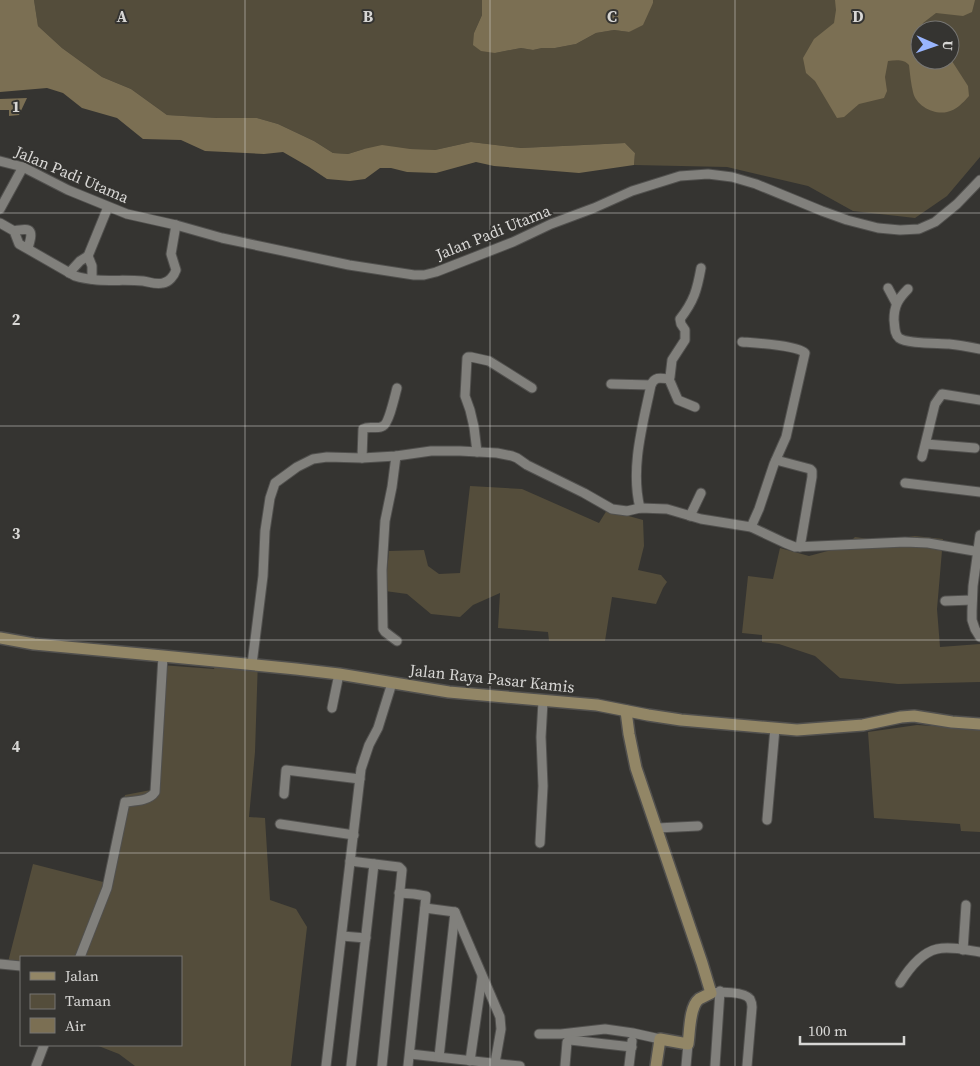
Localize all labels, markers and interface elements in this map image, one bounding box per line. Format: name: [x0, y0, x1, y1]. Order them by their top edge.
text: A: [117, 5, 128, 27]
text: B: [363, 5, 374, 27]
text: C: [607, 5, 617, 27]
text: D: [852, 5, 864, 27]
north arrow: [910, 20, 960, 70]
text: U: [938, 40, 958, 51]
text: 1: [12, 95, 20, 117]
street label: Jalan Padi Utama: [11, 140, 133, 208]
street label: Jalan Padi Utama: [431, 199, 554, 265]
text: 2: [12, 308, 21, 330]
text: 3: [12, 522, 21, 544]
street label: Jalan Raya Pasar Kamis: [407, 658, 576, 698]
text: 4: [12, 735, 21, 757]
legend: [20, 956, 182, 1046]
text: Jalan: [64, 965, 99, 986]
text: Taman: [65, 990, 111, 1011]
scale bar: [800, 1014, 904, 1046]
text: Air: [65, 1015, 86, 1036]
text: 100 m: [808, 1020, 848, 1041]

